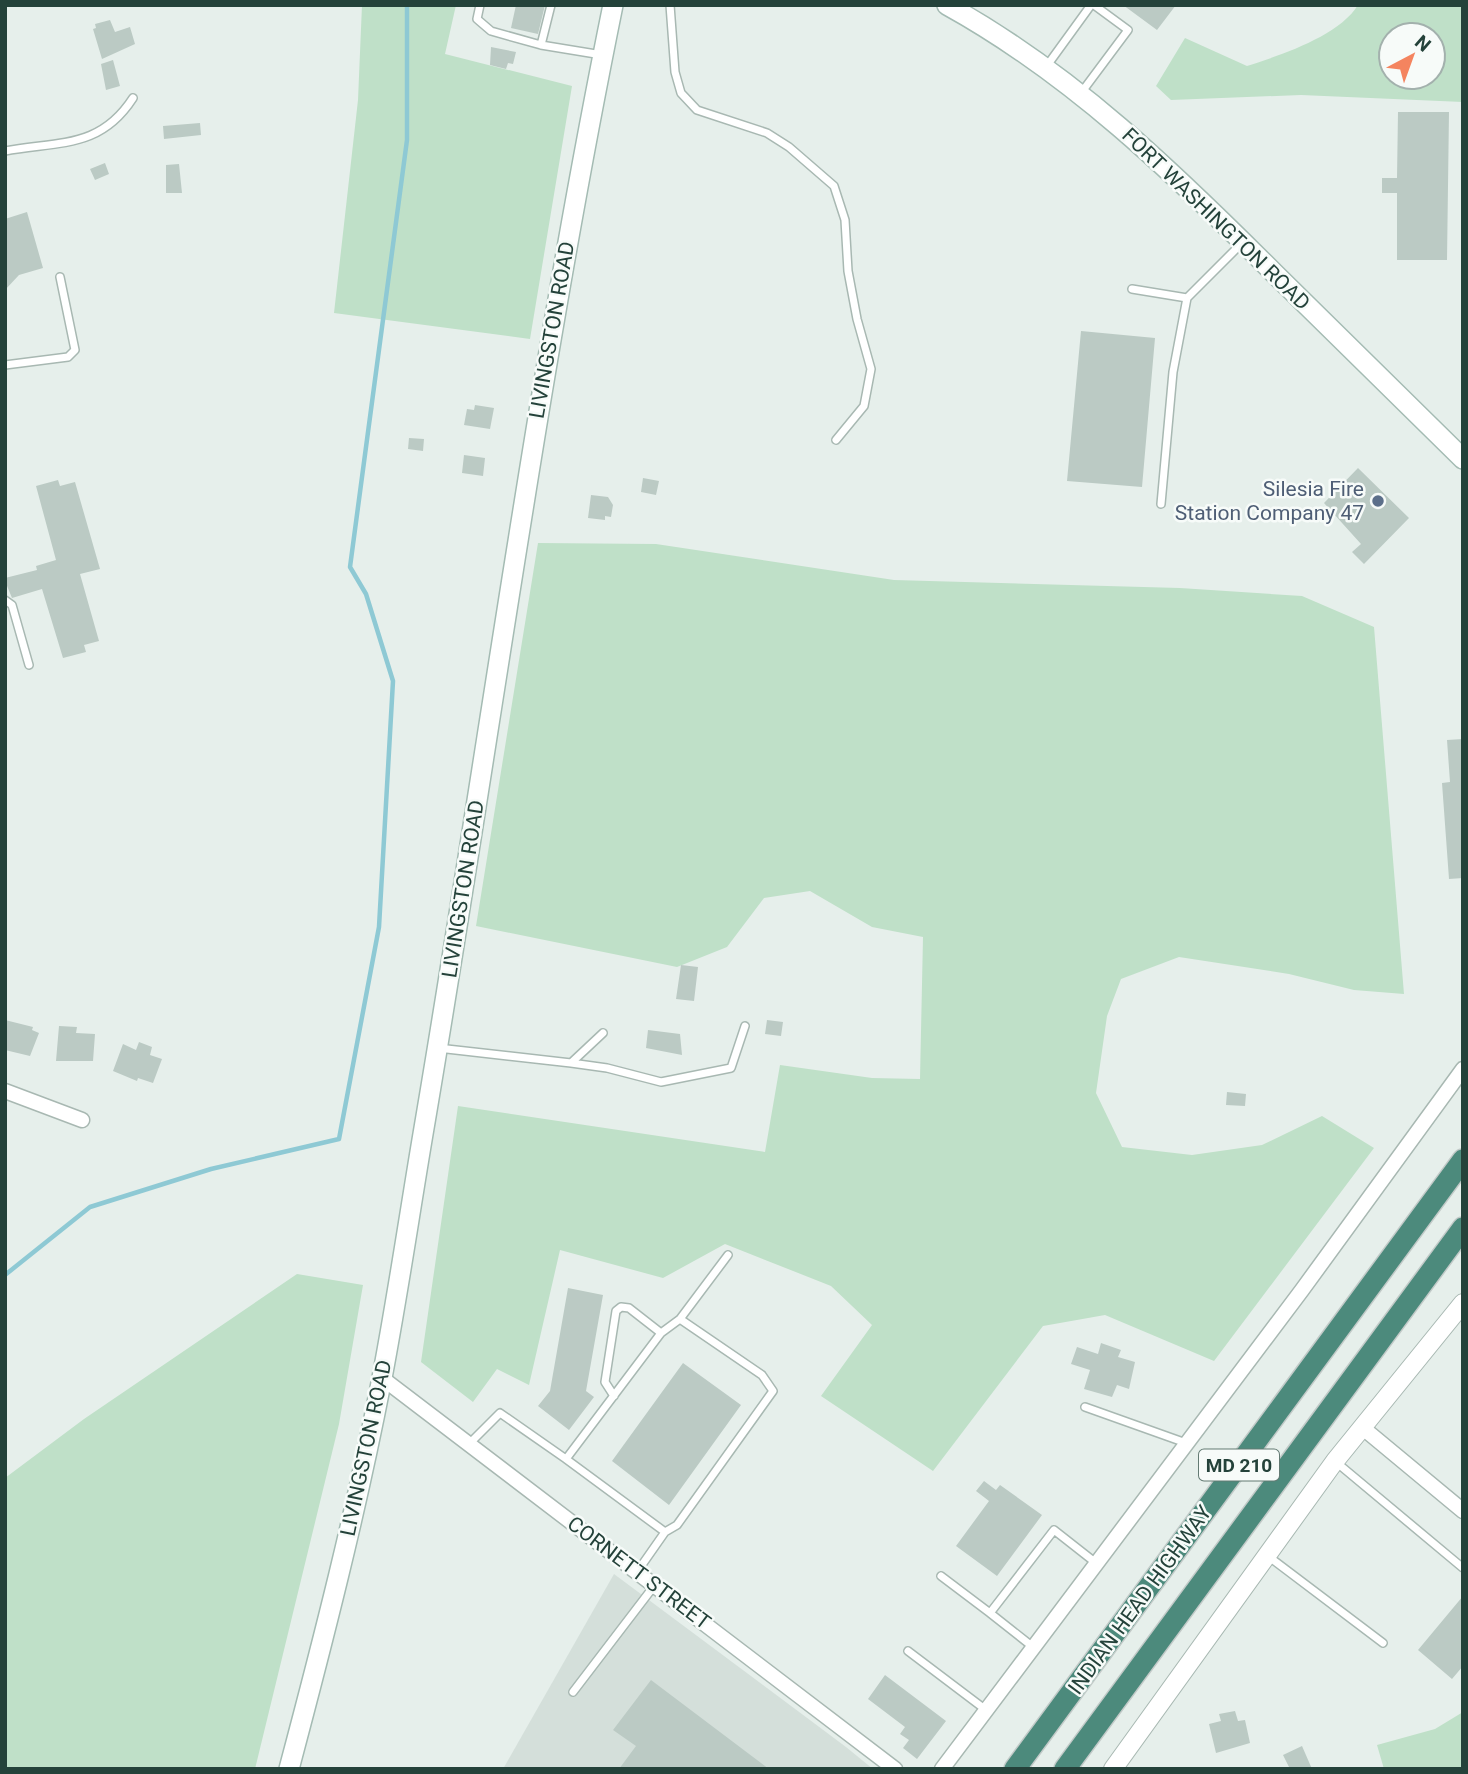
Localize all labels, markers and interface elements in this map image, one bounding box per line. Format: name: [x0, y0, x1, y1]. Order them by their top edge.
north arrow: [1377, 21, 1447, 91]
text: N: [1410, 30, 1435, 57]
street label: FORT WASHINGTON ROAD: [1117, 123, 1315, 315]
street label: LIVINGSTON ROAD: [525, 240, 579, 420]
place label: Silesia Fire Station Company 47: [1175, 477, 1364, 525]
marker: Silesia Fire Station Company 47: [1370, 493, 1386, 509]
street label: LIVINGSTON ROAD: [437, 799, 489, 979]
street label: LIVINGSTON ROAD: [336, 1358, 396, 1538]
road number: MD 210: [1199, 1450, 1279, 1480]
street label: INDIAN HEAD HIGHWAY: [1063, 1501, 1217, 1699]
street label: CORNETT STREET: [563, 1511, 716, 1635]

